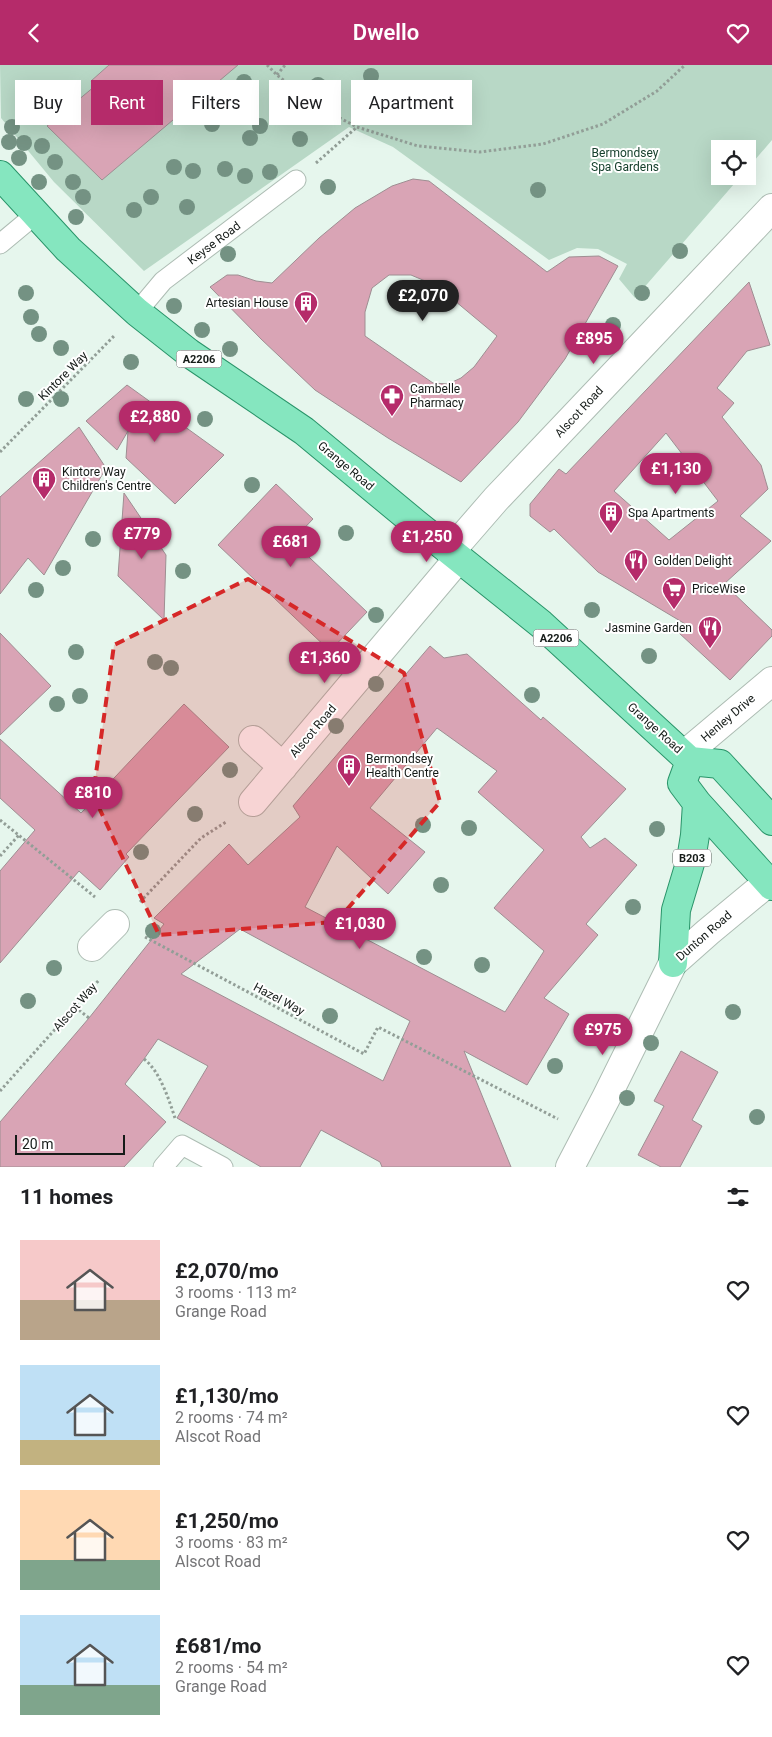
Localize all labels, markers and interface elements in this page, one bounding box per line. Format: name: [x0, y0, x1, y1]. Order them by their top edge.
icon: back: [20, 19, 48, 47]
icon: heart: [724, 19, 752, 47]
text: Dwello: [353, 20, 419, 45]
chip: Buy: [15, 80, 81, 125]
chip: Rent: [91, 80, 163, 125]
chip: Filters: [173, 80, 259, 125]
chip: New: [269, 80, 341, 125]
chip: Apartment: [351, 80, 472, 125]
map controls: [711, 140, 756, 185]
button: locate: [711, 140, 756, 185]
park label: Bermondsey Spa Gardens: [591, 146, 659, 174]
street label: Keyse Road: [185, 219, 243, 267]
pin: £2,070: [382, 279, 464, 322]
text: £2,070: [398, 286, 448, 305]
building icon: Artesian House: [293, 290, 319, 324]
place label: Artesian House: [206, 296, 288, 310]
pin: £895: [564, 323, 624, 365]
text: £895: [575, 329, 613, 348]
street label: Kintore Way: [36, 348, 91, 403]
road number: A2206: [176, 351, 222, 367]
place label: Cambelle Pharmacy: [410, 382, 464, 410]
pharmacy icon: Cambelle Pharmacy: [379, 383, 405, 417]
street label: Alscot Road: [552, 384, 606, 440]
pin: £2,880: [114, 401, 196, 443]
text: £2,880: [130, 407, 180, 426]
street label: Grange Road: [315, 439, 377, 493]
pin: £1,130: [635, 453, 717, 495]
text: £1,130: [651, 459, 701, 478]
place label: Kintore Way Children's Centre: [62, 465, 151, 493]
building icon: Kintore Way Children's Centre: [31, 466, 57, 500]
building icon: Spa Apartments: [598, 500, 624, 534]
place label: Spa Apartments: [628, 506, 714, 520]
pin: £779: [112, 517, 172, 560]
pin: £1,250: [386, 521, 468, 563]
text: £779: [123, 524, 161, 543]
pin: £681: [261, 525, 321, 568]
text: £1,250: [402, 527, 452, 546]
text: £681: [272, 532, 310, 551]
restaurant icon: Golden Delight: [623, 548, 649, 582]
place label: Golden Delight: [654, 554, 732, 568]
supermarket icon: PriceWise: [661, 576, 687, 610]
place label: PriceWise: [692, 582, 745, 596]
restaurant icon: Jasmine Garden: [697, 615, 723, 649]
place label: Jasmine Garden: [605, 621, 692, 635]
road number: A2206: [534, 629, 578, 647]
pin: £1,360: [284, 641, 366, 684]
text: £1,360: [300, 648, 350, 667]
street label: Henley Drive: [698, 691, 758, 745]
street label: Grange Road: [625, 700, 685, 756]
street label: Alscot Road: [287, 702, 339, 760]
place label: Bermondsey Health Centre: [366, 752, 439, 780]
building icon: Bermondsey Health Centre: [336, 753, 362, 787]
pin: £810: [63, 777, 123, 819]
text: £810: [74, 783, 112, 802]
road number: B203: [673, 849, 711, 866]
pin: £1,030: [319, 907, 401, 950]
street label: Dunton Road: [673, 908, 735, 964]
text: £1,030: [335, 914, 385, 933]
street label: Alscot Way: [50, 980, 100, 1034]
street label: Hazel Way: [251, 980, 307, 1018]
pin: £975: [573, 1013, 633, 1056]
text: £975: [584, 1020, 622, 1039]
scale bar: [15, 1132, 125, 1155]
text: 20 m: [22, 1136, 54, 1152]
icon: filters: [724, 1183, 752, 1211]
text: 11 homes: [20, 1185, 113, 1209]
text: £2,070/mo: [175, 1259, 279, 1283]
icon: home: [60, 1260, 120, 1320]
icon: heart: [724, 1276, 752, 1304]
text: 3 rooms · 113 m²: [175, 1283, 297, 1302]
text: Grange Road: [175, 1302, 267, 1321]
text: £1,130/mo: [175, 1384, 279, 1408]
icon: home: [60, 1385, 120, 1445]
icon: heart: [724, 1401, 752, 1429]
text: 2 rooms · 74 m²: [175, 1408, 288, 1427]
text: Alscot Road: [175, 1427, 261, 1446]
text: £1,250/mo: [175, 1509, 279, 1533]
icon: home: [60, 1510, 120, 1570]
icon: heart: [724, 1526, 752, 1554]
text: 3 rooms · 83 m²: [175, 1533, 288, 1552]
text: Alscot Road: [175, 1552, 261, 1571]
text: £681/mo: [175, 1634, 261, 1658]
icon: home: [60, 1635, 120, 1695]
icon: heart: [724, 1651, 752, 1679]
text: 2 rooms · 54 m²: [175, 1658, 288, 1677]
text: Grange Road: [175, 1677, 267, 1696]

